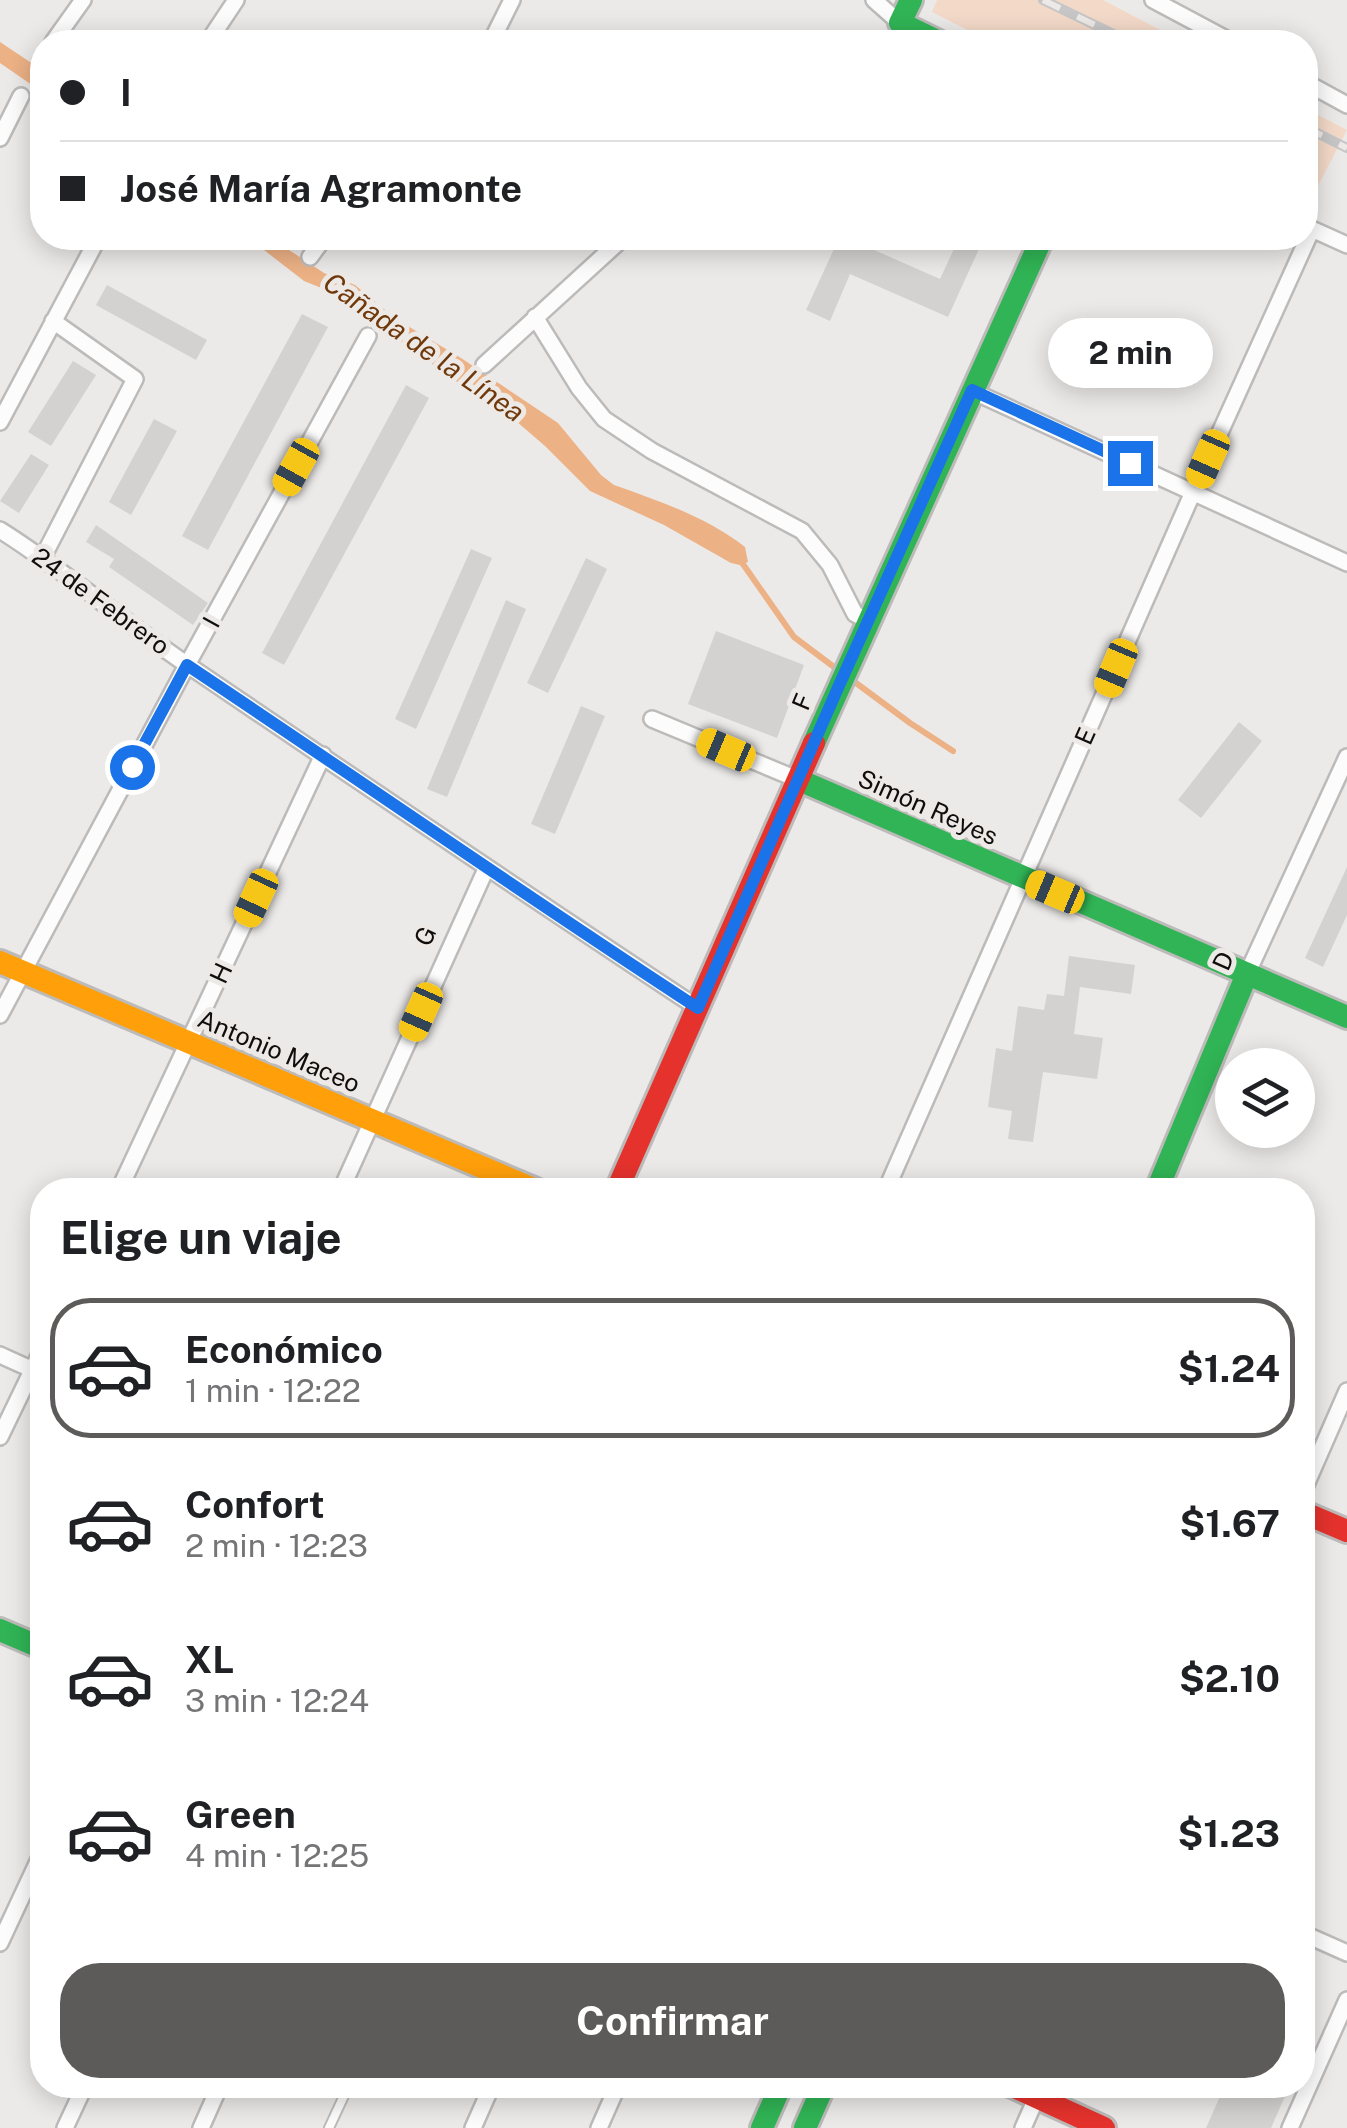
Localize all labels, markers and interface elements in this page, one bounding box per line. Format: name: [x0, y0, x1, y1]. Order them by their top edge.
text: I: [120, 70, 132, 115]
text: José María Agramonte: [120, 166, 522, 211]
water label: Cañada de la Línea: [318, 265, 531, 428]
callout: 2 min: [1048, 318, 1212, 388]
text: 2 min: [1089, 334, 1172, 371]
car: [1182, 425, 1234, 493]
car: [268, 433, 324, 501]
route end: [1108, 441, 1153, 486]
street label: 24 de Febrero: [27, 541, 175, 661]
street label: I: [196, 612, 226, 632]
car: [1090, 635, 1142, 701]
street label: F: [785, 689, 819, 715]
street label: E: [1068, 723, 1102, 749]
car: [693, 724, 759, 776]
route start: [110, 745, 155, 790]
street label: Simón Reyes: [854, 763, 1002, 851]
car: [230, 864, 282, 932]
car: [1022, 866, 1088, 918]
street label: G: [408, 921, 442, 951]
street label: D: [1206, 947, 1240, 975]
street label: H: [203, 958, 239, 988]
car: [395, 978, 447, 1046]
street label: Antonio Maceo: [193, 1003, 365, 1099]
map controls: [1215, 1048, 1315, 1148]
button: layers: [1215, 1048, 1315, 1148]
text: Elige un viaje: [60, 1211, 342, 1264]
icon: car: [65, 1323, 155, 1413]
text: Económico: [185, 1327, 383, 1372]
text: $1.24: [1178, 1346, 1280, 1391]
text: 1 min · 12:22: [185, 1372, 361, 1409]
icon: car: [65, 1478, 155, 1568]
text: Confort: [185, 1482, 325, 1527]
text: $1.67: [1179, 1501, 1280, 1546]
text: 2 min · 12:23: [185, 1527, 368, 1564]
icon: car: [65, 1633, 155, 1723]
text: XL: [185, 1637, 234, 1682]
text: $2.10: [1179, 1656, 1280, 1701]
text: 3 min · 12:24: [185, 1682, 369, 1719]
icon: car: [65, 1788, 155, 1878]
text: Green: [185, 1792, 296, 1837]
text: $1.23: [1177, 1811, 1280, 1856]
text: 4 min · 12:25: [185, 1837, 369, 1874]
button: Confirmar: [60, 1963, 1285, 2078]

